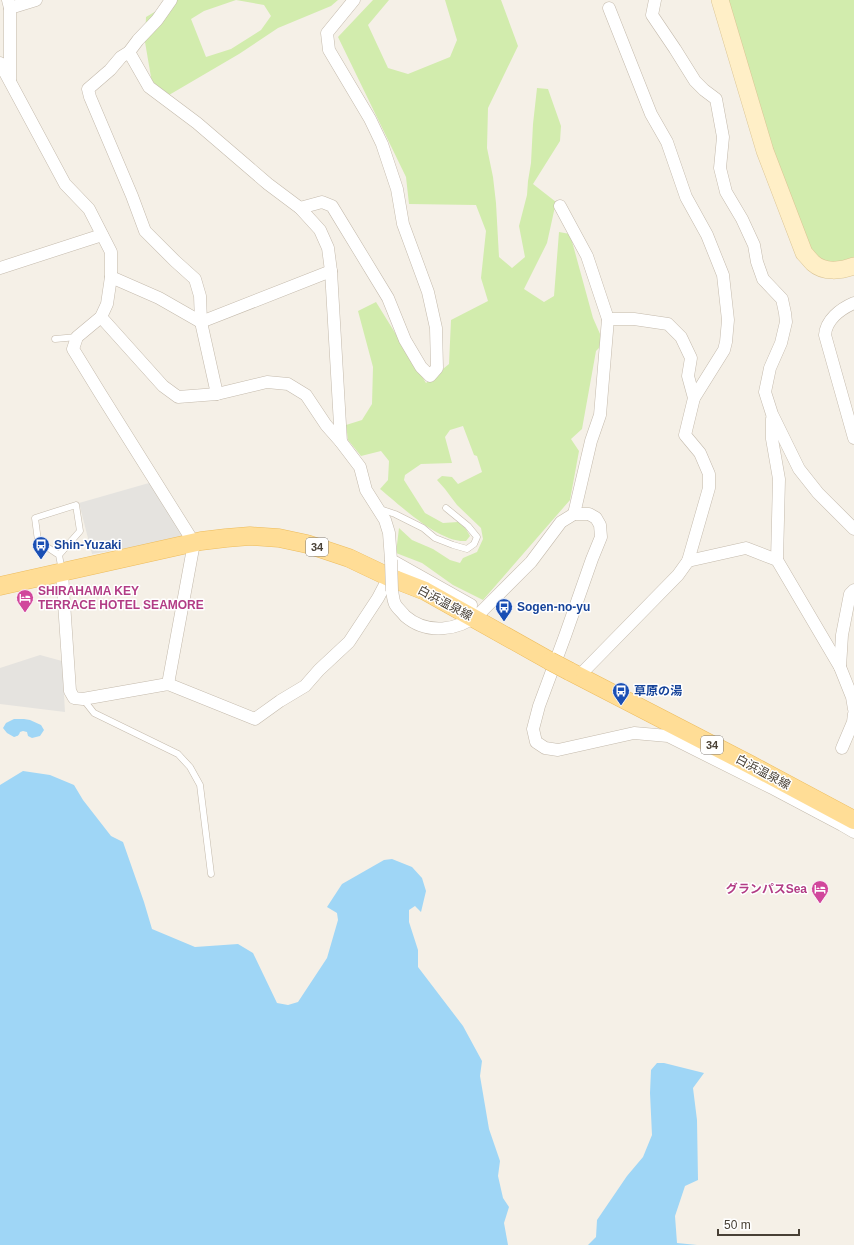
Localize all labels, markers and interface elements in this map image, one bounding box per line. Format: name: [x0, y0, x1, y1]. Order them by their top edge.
bus stop icon: Shin-Yuzaki: [31, 535, 51, 560]
place label: Shin-Yuzaki: [54, 538, 121, 552]
road number: 34: [306, 538, 328, 556]
street label: 白浜温泉線: [415, 583, 475, 623]
place label: SHIRAHAMA KEY TERRACE HOTEL SEAMORE: [38, 584, 204, 612]
hotel icon: SHIRAHAMA KEY TERRACE HOTEL SEAMORE: [15, 588, 35, 613]
bus stop icon: Sogen-no-yu: [494, 597, 514, 622]
place label: Sogen-no-yu: [517, 600, 590, 614]
bus stop icon: 草原の湯: [611, 681, 631, 706]
place label: 草原の湯: [634, 684, 682, 698]
road number: 34: [701, 736, 723, 754]
street label: 白浜温泉線: [733, 752, 793, 792]
hotel icon: グランパスSea: [810, 879, 830, 904]
place label: グランパスSea: [726, 882, 807, 896]
scale bar: [718, 1211, 799, 1237]
text: 50 m: [724, 1218, 751, 1232]

